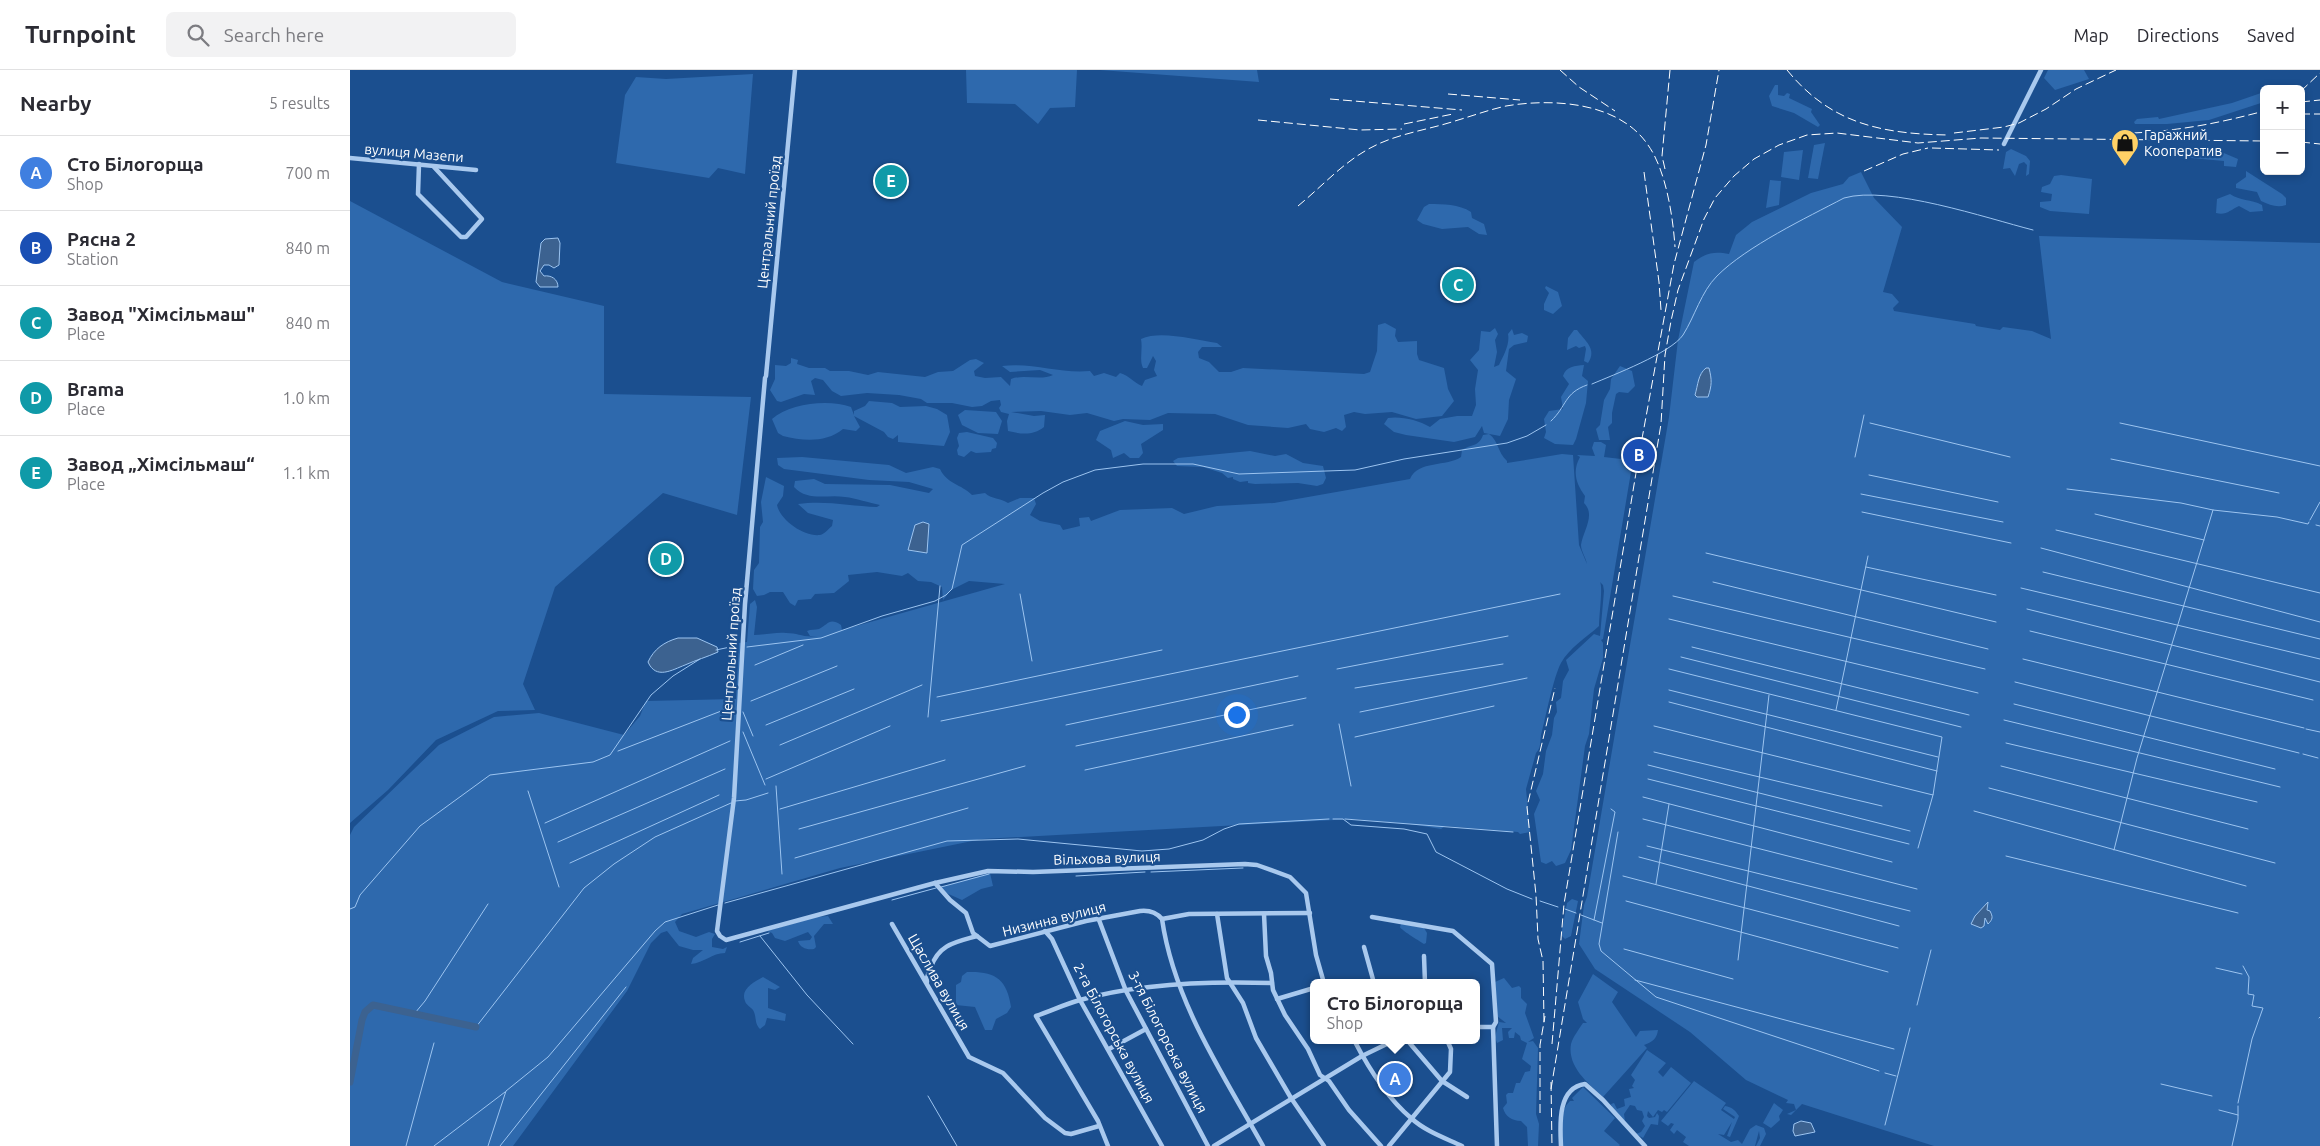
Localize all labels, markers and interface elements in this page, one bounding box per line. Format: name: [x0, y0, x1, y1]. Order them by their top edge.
search box: [166, 12, 516, 57]
text: Turnpoint: [25, 21, 136, 48]
icon: search: [184, 21, 212, 49]
text: Search here: [224, 24, 324, 46]
text: Map: [2073, 25, 2109, 45]
text: Directions: [2137, 25, 2219, 45]
text: Saved: [2247, 25, 2295, 45]
map controls: [2260, 85, 2305, 175]
button: +: [2260, 85, 2305, 130]
text: Nearby: [20, 91, 91, 115]
text: 5 results: [269, 94, 330, 112]
place label: Гаражний Кооператив: [2144, 127, 2222, 159]
shop icon: Гаражний Кооператив: [2110, 128, 2140, 167]
button: −: [2260, 130, 2305, 175]
street label: вулиця Мазепи: [364, 141, 464, 165]
text: Сто Білогорща: [67, 153, 203, 175]
street label: Центральний проїзд: [754, 155, 784, 289]
pin: E: [875, 162, 907, 200]
text: A: [30, 164, 42, 182]
text: 700 m: [285, 164, 330, 182]
text: Shop: [67, 175, 103, 193]
text: Рясна 2: [67, 228, 136, 250]
text: B: [31, 239, 41, 257]
text: 840 m: [285, 239, 330, 257]
text: Station: [67, 250, 119, 268]
pin: C: [1442, 266, 1474, 304]
text: Завод "Хімсільмаш": [67, 303, 255, 325]
text: C: [31, 314, 41, 332]
text: 840 m: [285, 314, 330, 332]
text: Place: [67, 325, 105, 343]
text: Brama: [67, 378, 124, 400]
text: D: [30, 389, 42, 407]
text: 1.0 km: [282, 389, 330, 407]
text: Place: [67, 400, 105, 418]
pin: B: [1623, 436, 1655, 474]
text: Завод „Хімсільмаш“: [67, 453, 255, 475]
text: E: [31, 464, 41, 482]
text: 1.1 km: [282, 464, 330, 482]
text: Place: [67, 475, 105, 493]
pin: D: [650, 540, 682, 578]
street label: Центральний проїзд: [718, 587, 744, 721]
your location: [1224, 702, 1250, 728]
street label: Вільхова вулиця: [1053, 848, 1161, 868]
street label: Низинна вулиця: [1001, 898, 1107, 940]
street label: Щаслива вулиця: [905, 931, 973, 1033]
street label: 2-га Білогорська вулиця: [1070, 960, 1158, 1106]
street label: 3-тя Білогорська вулиця: [1125, 968, 1211, 1116]
popup: [1310, 979, 1480, 1044]
text: Сто Білогорща: [1327, 992, 1463, 1014]
text: Shop: [1327, 1014, 1363, 1032]
pin: A: [1379, 1060, 1411, 1098]

